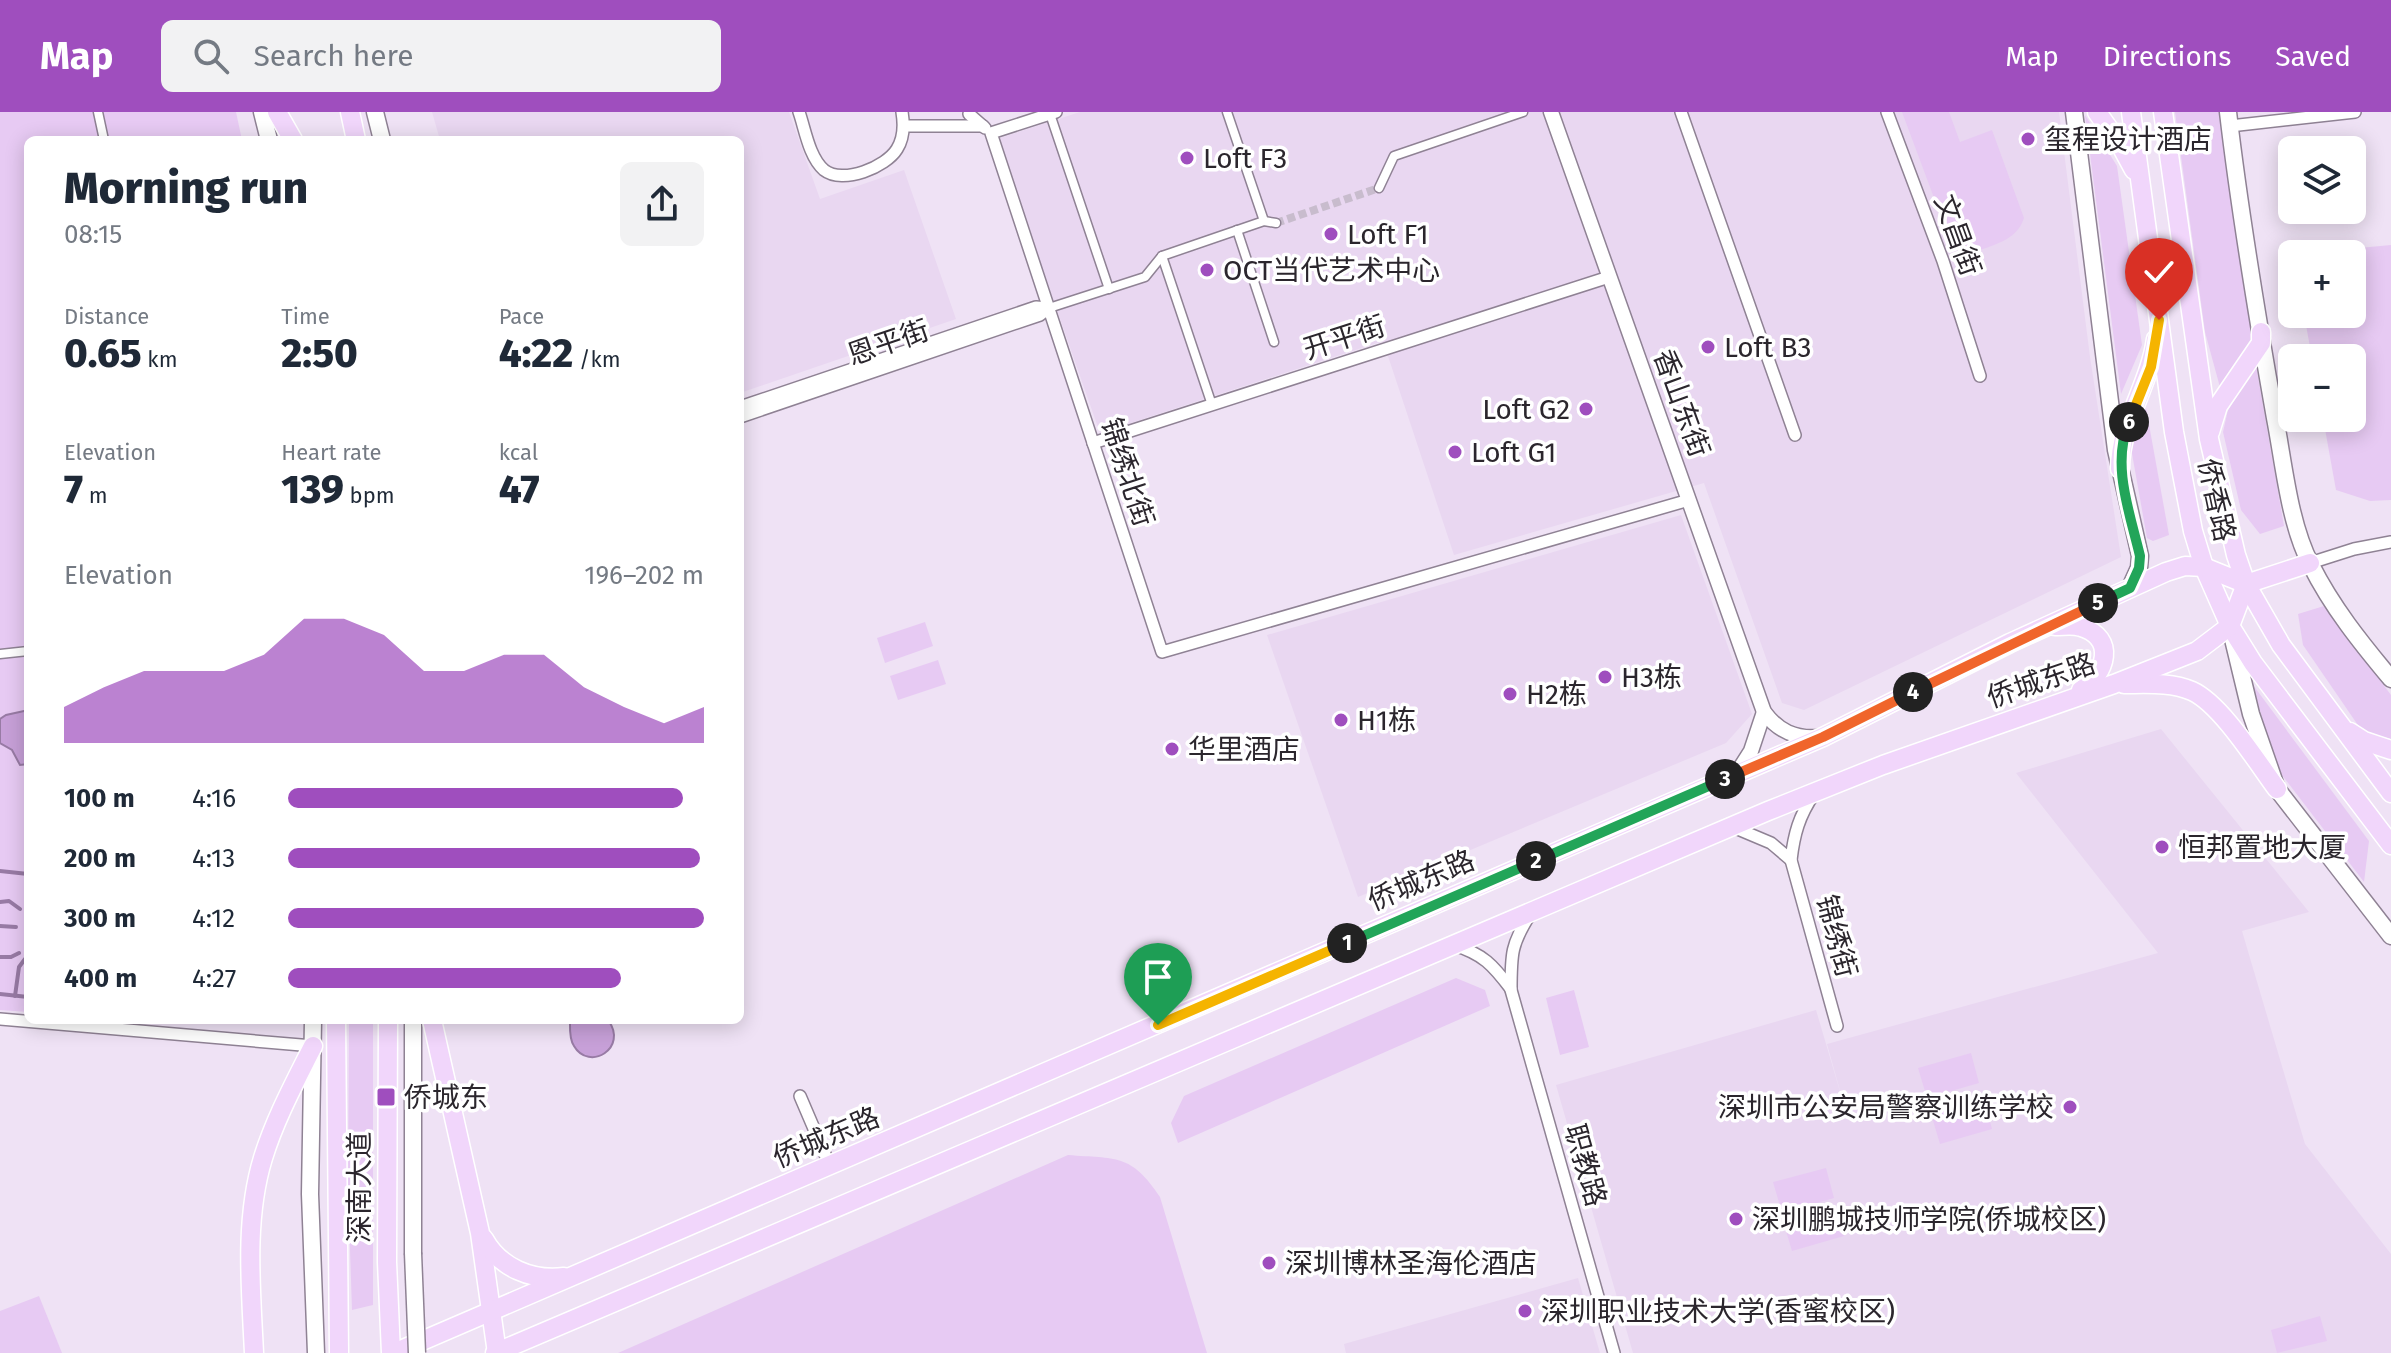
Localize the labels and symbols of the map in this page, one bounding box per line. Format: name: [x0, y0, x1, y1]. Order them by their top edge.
place label: 玺程设计酒店: [2044, 123, 2212, 156]
marker: 玺程设计酒店: [2019, 130, 2037, 148]
place label: Loft F3: [1203, 142, 1287, 175]
marker: Loft F3: [1178, 149, 1196, 167]
street label: 文昌街: [1928, 190, 1987, 280]
place label: Loft F1: [1347, 218, 1429, 251]
marker: Loft F1: [1322, 225, 1340, 243]
pin: [2125, 238, 2193, 320]
place label: OCT当代艺术中心: [1223, 254, 1440, 287]
marker: OCT当代艺术中心: [1198, 261, 1216, 279]
street label: 开平街: [1299, 309, 1389, 366]
street label: 恩平街: [843, 313, 933, 372]
place label: Loft B3: [1724, 331, 1812, 364]
marker: Loft B3: [1699, 338, 1717, 356]
street label: 香山东街: [1647, 345, 1716, 461]
place label: Loft G2: [1482, 393, 1570, 426]
marker: Loft G2: [1577, 400, 1595, 418]
pin: 6: [2109, 402, 2149, 442]
street label: 锦绣北街: [1095, 414, 1161, 531]
place label: Loft G1: [1471, 436, 1556, 469]
marker: Loft G1: [1446, 443, 1464, 461]
street label: 侨香路: [2192, 456, 2241, 545]
pin: 5: [2078, 583, 2118, 623]
street label: 侨城东路: [1983, 647, 2099, 714]
place label: H3栋: [1621, 661, 1682, 694]
marker: H3栋: [1596, 668, 1614, 686]
pin: 4: [1893, 672, 1933, 712]
place label: H2栋: [1526, 678, 1587, 711]
marker: H2栋: [1501, 685, 1519, 703]
place label: H1栋: [1357, 704, 1416, 737]
marker: H1栋: [1332, 711, 1350, 729]
place label: 华里酒店: [1188, 733, 1300, 766]
marker: 华里酒店: [1163, 740, 1181, 758]
pin: 3: [1705, 759, 1745, 799]
place label: 恒邦置地大厦: [2178, 831, 2346, 864]
marker: 恒邦置地大厦: [2153, 838, 2171, 856]
pin: 2: [1516, 841, 1556, 881]
street label: 侨城东路: [1363, 843, 1479, 918]
street label: 锦绣街: [1810, 891, 1863, 981]
pin: 1: [1327, 923, 1367, 963]
pin: [1124, 943, 1192, 1025]
place label: 侨城东: [404, 1081, 488, 1114]
marker: 侨城东: [375, 1086, 397, 1108]
place label: 深圳市公安局警察训练学校: [1718, 1091, 2054, 1124]
marker: 深圳市公安局警察训练学校: [2061, 1098, 2079, 1116]
street label: 侨城东路: [768, 1100, 884, 1175]
street label: 职教路: [1558, 1120, 1613, 1210]
street label: 深南大道: [343, 1131, 376, 1243]
place label: 深圳鹏城技师学院(侨城校区): [1752, 1203, 2106, 1236]
marker: 深圳鹏城技师学院(侨城校区): [1727, 1210, 1745, 1228]
place label: 深圳博林圣海伦酒店: [1285, 1247, 1537, 1280]
marker: 深圳博林圣海伦酒店: [1260, 1254, 1278, 1272]
place label: 深圳职业技术大学(香蜜校区): [1541, 1295, 1895, 1328]
marker: 深圳职业技术大学(香蜜校区): [1516, 1302, 1534, 1320]

